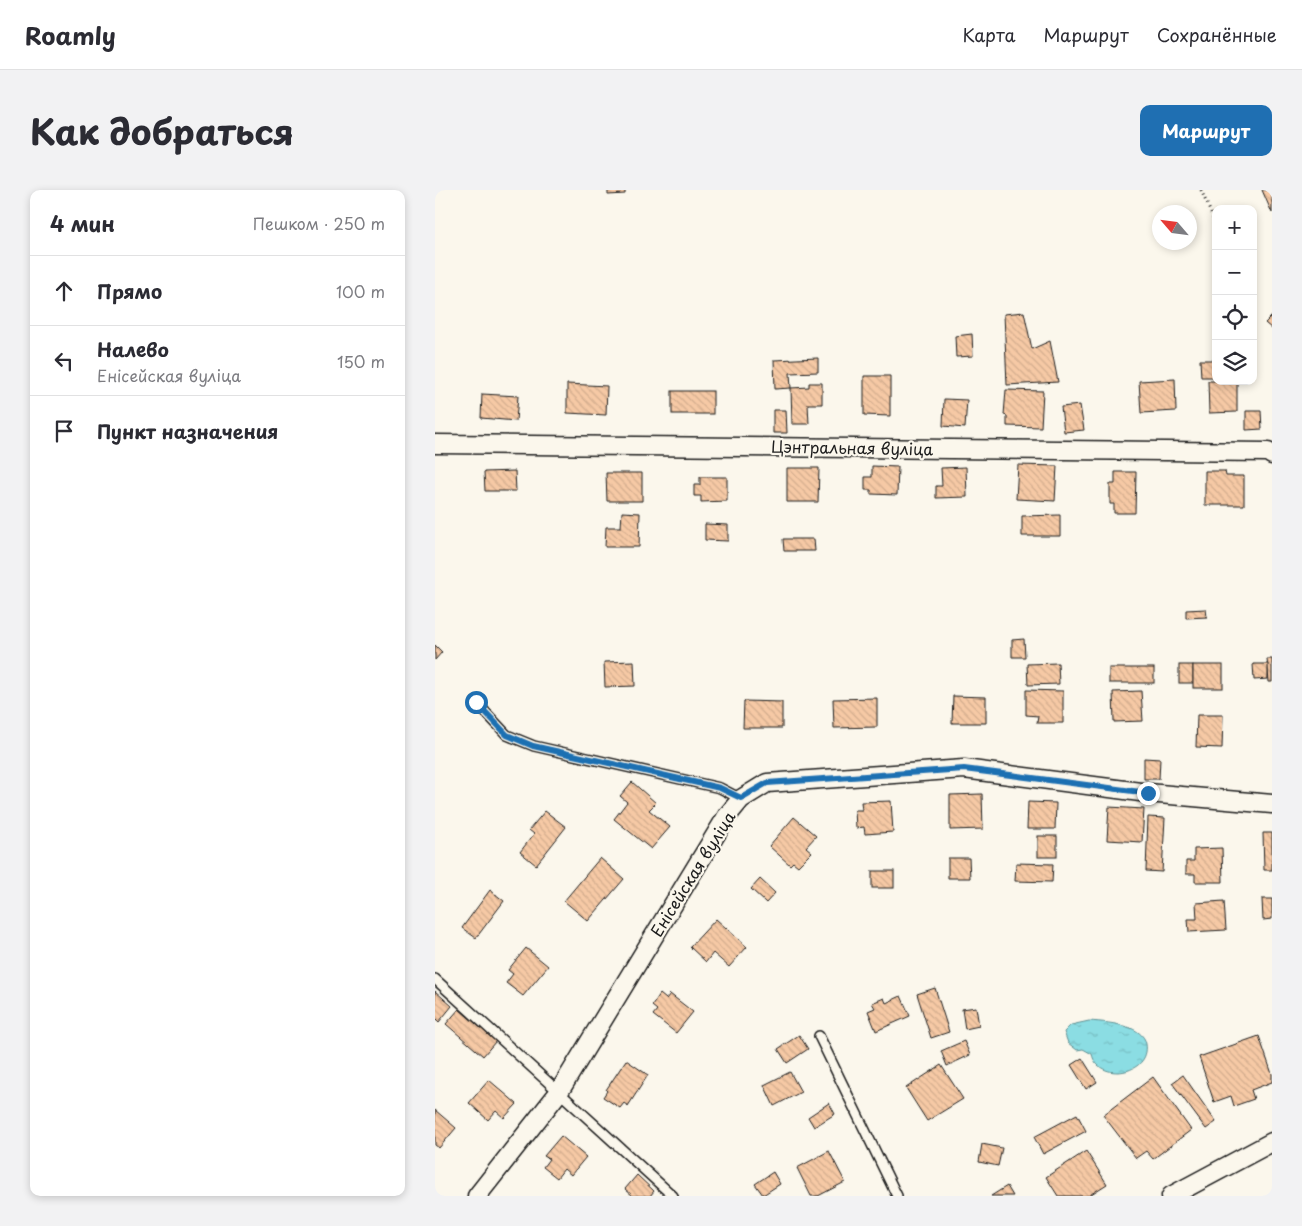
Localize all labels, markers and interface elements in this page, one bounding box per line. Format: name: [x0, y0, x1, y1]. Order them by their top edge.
text: Roamly: [25, 17, 116, 53]
text: Карта: [963, 21, 1015, 48]
text: Маршрут: [1043, 21, 1129, 48]
text: Сохранённые: [1157, 21, 1277, 48]
text: Как добраться: [30, 104, 294, 157]
button: Маршрут: [1140, 105, 1272, 156]
north arrow: [1152, 205, 1197, 250]
map controls: [1212, 205, 1257, 385]
button: +: [1212, 205, 1257, 250]
text: 4 мин: [50, 207, 115, 239]
text: Пешком · 250 m: [253, 211, 385, 235]
button: −: [1212, 250, 1257, 295]
icon: ahead: [50, 277, 78, 305]
text: Прямо: [97, 277, 162, 305]
text: 100 m: [336, 279, 385, 303]
button: locate: [1212, 295, 1257, 340]
text: Налево: [97, 335, 169, 363]
button: layers: [1212, 340, 1257, 385]
icon: left: [50, 347, 78, 375]
text: 150 m: [337, 349, 385, 373]
text: Енісейская вуліца: [97, 363, 241, 387]
icon: arrive: [50, 417, 78, 445]
text: Пункт назначения: [97, 417, 278, 445]
street label: Цэнтральная вуліца: [771, 434, 934, 460]
route start: [465, 691, 488, 714]
route end: [1137, 782, 1160, 805]
street label: Енісейская вуліца: [644, 806, 741, 941]

